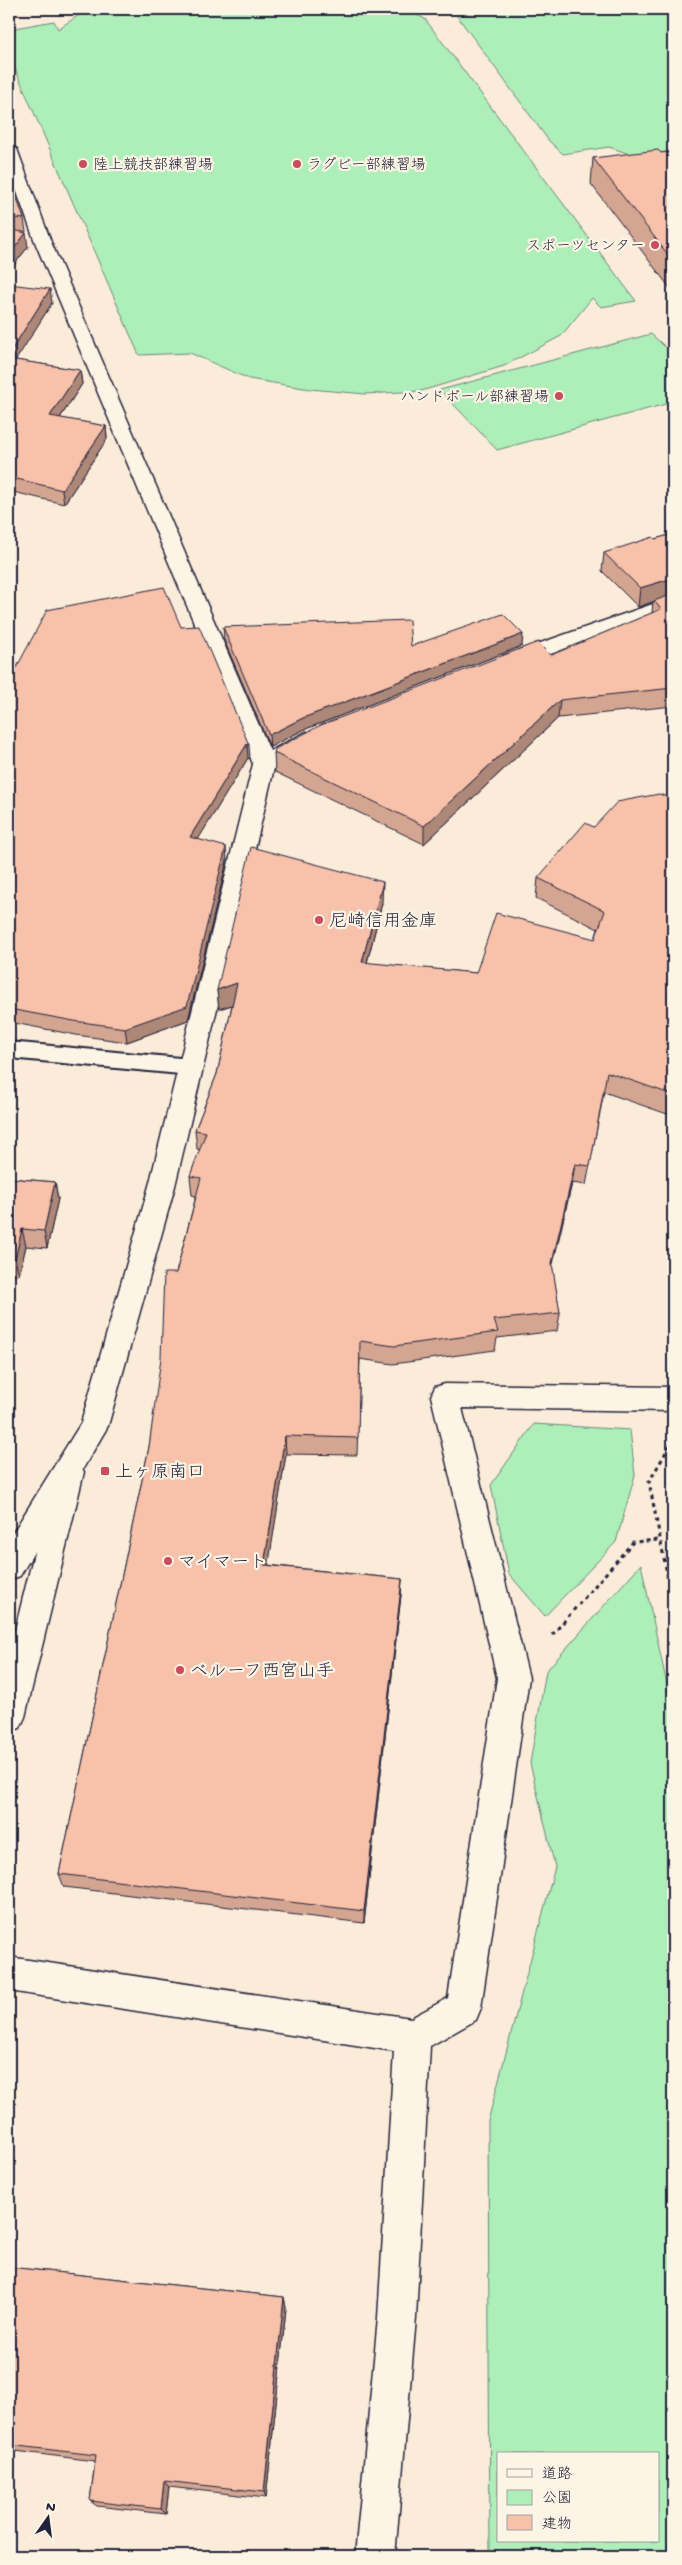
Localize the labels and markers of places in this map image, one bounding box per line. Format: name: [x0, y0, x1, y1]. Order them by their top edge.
place label: 陸上競技部練習場: [93, 156, 213, 175]
place label: ラグビー部練習場: [307, 156, 426, 175]
marker: 陸上競技部練習場: [77, 158, 89, 170]
marker: ラグビー部練習場: [291, 158, 303, 170]
place label: スポーツセンター: [526, 238, 645, 256]
marker: スポーツセンター: [649, 239, 661, 251]
place label: ハンドボール部練習場: [400, 388, 549, 407]
marker: ハンドボール部練習場: [553, 390, 565, 402]
place label: 尼崎信用金庫: [329, 911, 437, 933]
marker: 尼崎信用金庫: [313, 914, 325, 926]
place label: 上ヶ原南口: [115, 1462, 205, 1484]
marker: 上ヶ原南口: [99, 1465, 111, 1477]
place label: マイマート: [178, 1553, 267, 1574]
marker: マイマート: [162, 1555, 174, 1567]
place label: ベルーフ西宮山手: [190, 1661, 334, 1683]
marker: ベルーフ西宮山手: [174, 1664, 186, 1676]

